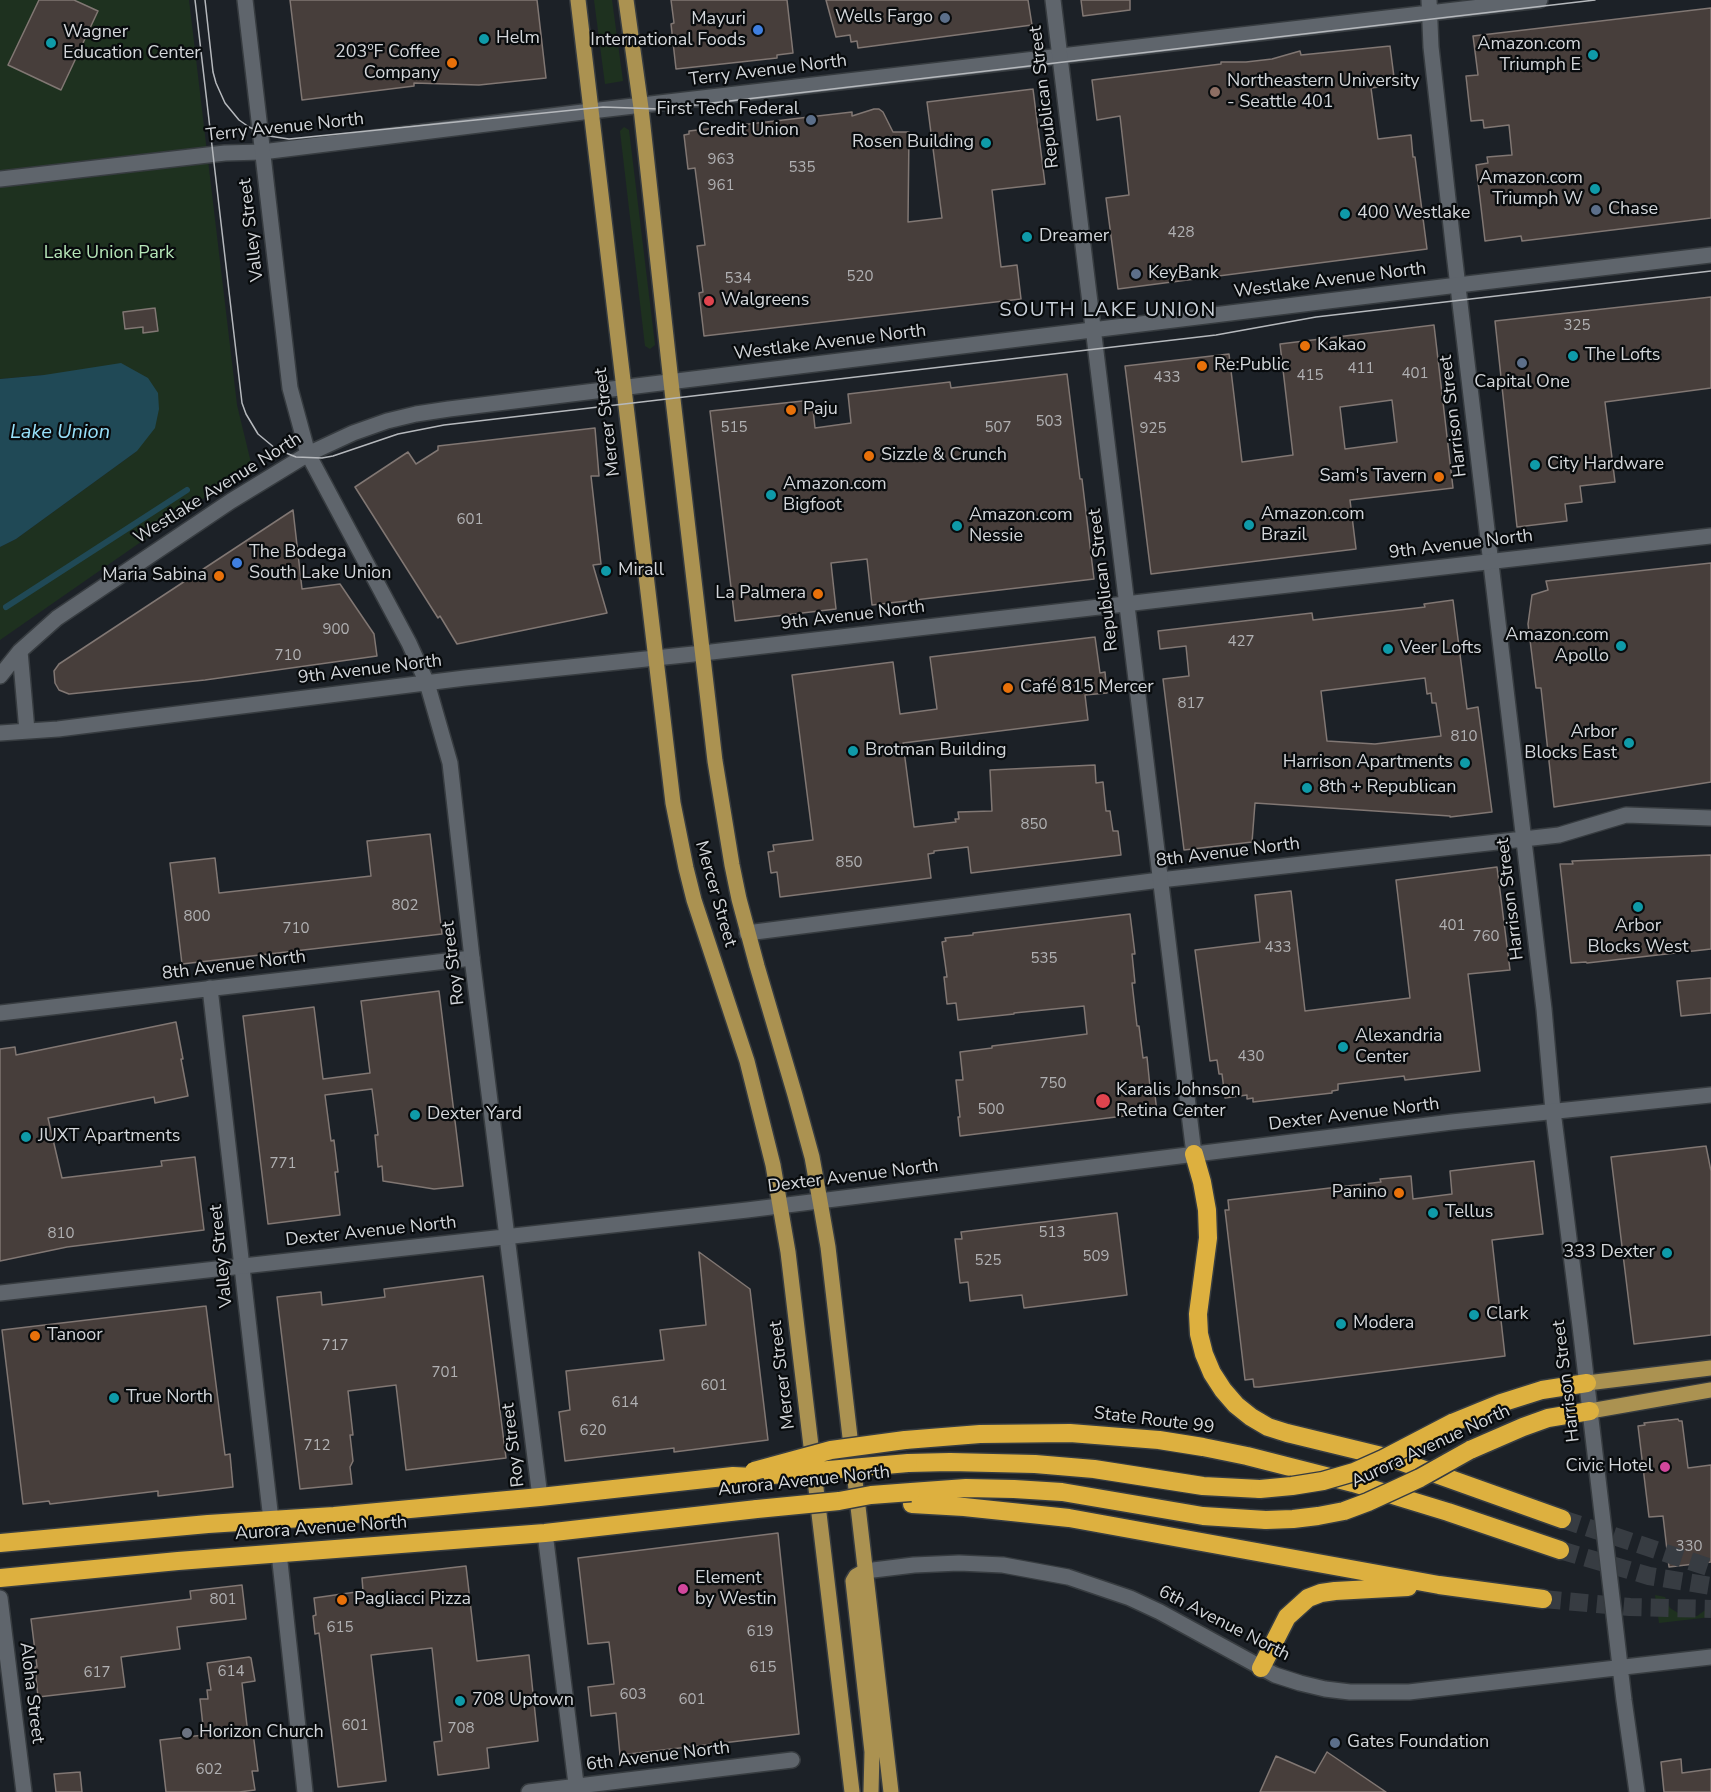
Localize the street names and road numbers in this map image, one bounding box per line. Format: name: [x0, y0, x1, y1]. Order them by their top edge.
street label: Republican Street: [1026, 24, 1064, 170]
street label: Terry Avenue North: [688, 51, 848, 91]
street label: Terry Avenue North: [205, 109, 365, 147]
street label: Valley Street: [235, 177, 269, 283]
street label: Westlake Avenue North: [1233, 258, 1427, 304]
street label: Westlake Avenue North: [733, 320, 927, 366]
street label: Harrison Street: [1436, 354, 1472, 478]
street label: Mercer Street: [591, 366, 625, 478]
street label: Westlake Avenue North: [130, 429, 306, 549]
street label: Republican Street: [1085, 507, 1123, 653]
street label: 9th Avenue North: [1388, 525, 1534, 565]
street label: 9th Avenue North: [780, 596, 926, 636]
street label: 9th Avenue North: [297, 650, 443, 690]
street label: 8th Avenue North: [1155, 833, 1301, 873]
street label: Harrison Street: [1493, 837, 1529, 961]
street label: Mercer Street: [690, 839, 740, 949]
street label: Roy Street: [438, 920, 470, 1006]
street label: 8th Avenue North: [161, 946, 307, 986]
street label: Dexter Avenue North: [1267, 1094, 1441, 1136]
street label: Dexter Avenue North: [766, 1156, 940, 1198]
street label: Valley Street: [206, 1203, 238, 1309]
street label: Dexter Avenue North: [284, 1212, 458, 1252]
street label: Mercer Street: [766, 1319, 800, 1431]
street label: Harrison Street: [1549, 1319, 1585, 1443]
street label: Aurora Avenue North: [1348, 1401, 1514, 1493]
street label: Roy Street: [498, 1402, 530, 1488]
street label: State Route 99: [1093, 1403, 1215, 1439]
street label: Aurora Avenue North: [717, 1462, 891, 1502]
street label: Aurora Avenue North: [234, 1512, 408, 1546]
street label: 6th Avenue North: [1155, 1582, 1293, 1666]
street label: Aloha Street: [14, 1641, 48, 1745]
street label: 6th Avenue North: [585, 1737, 731, 1777]

